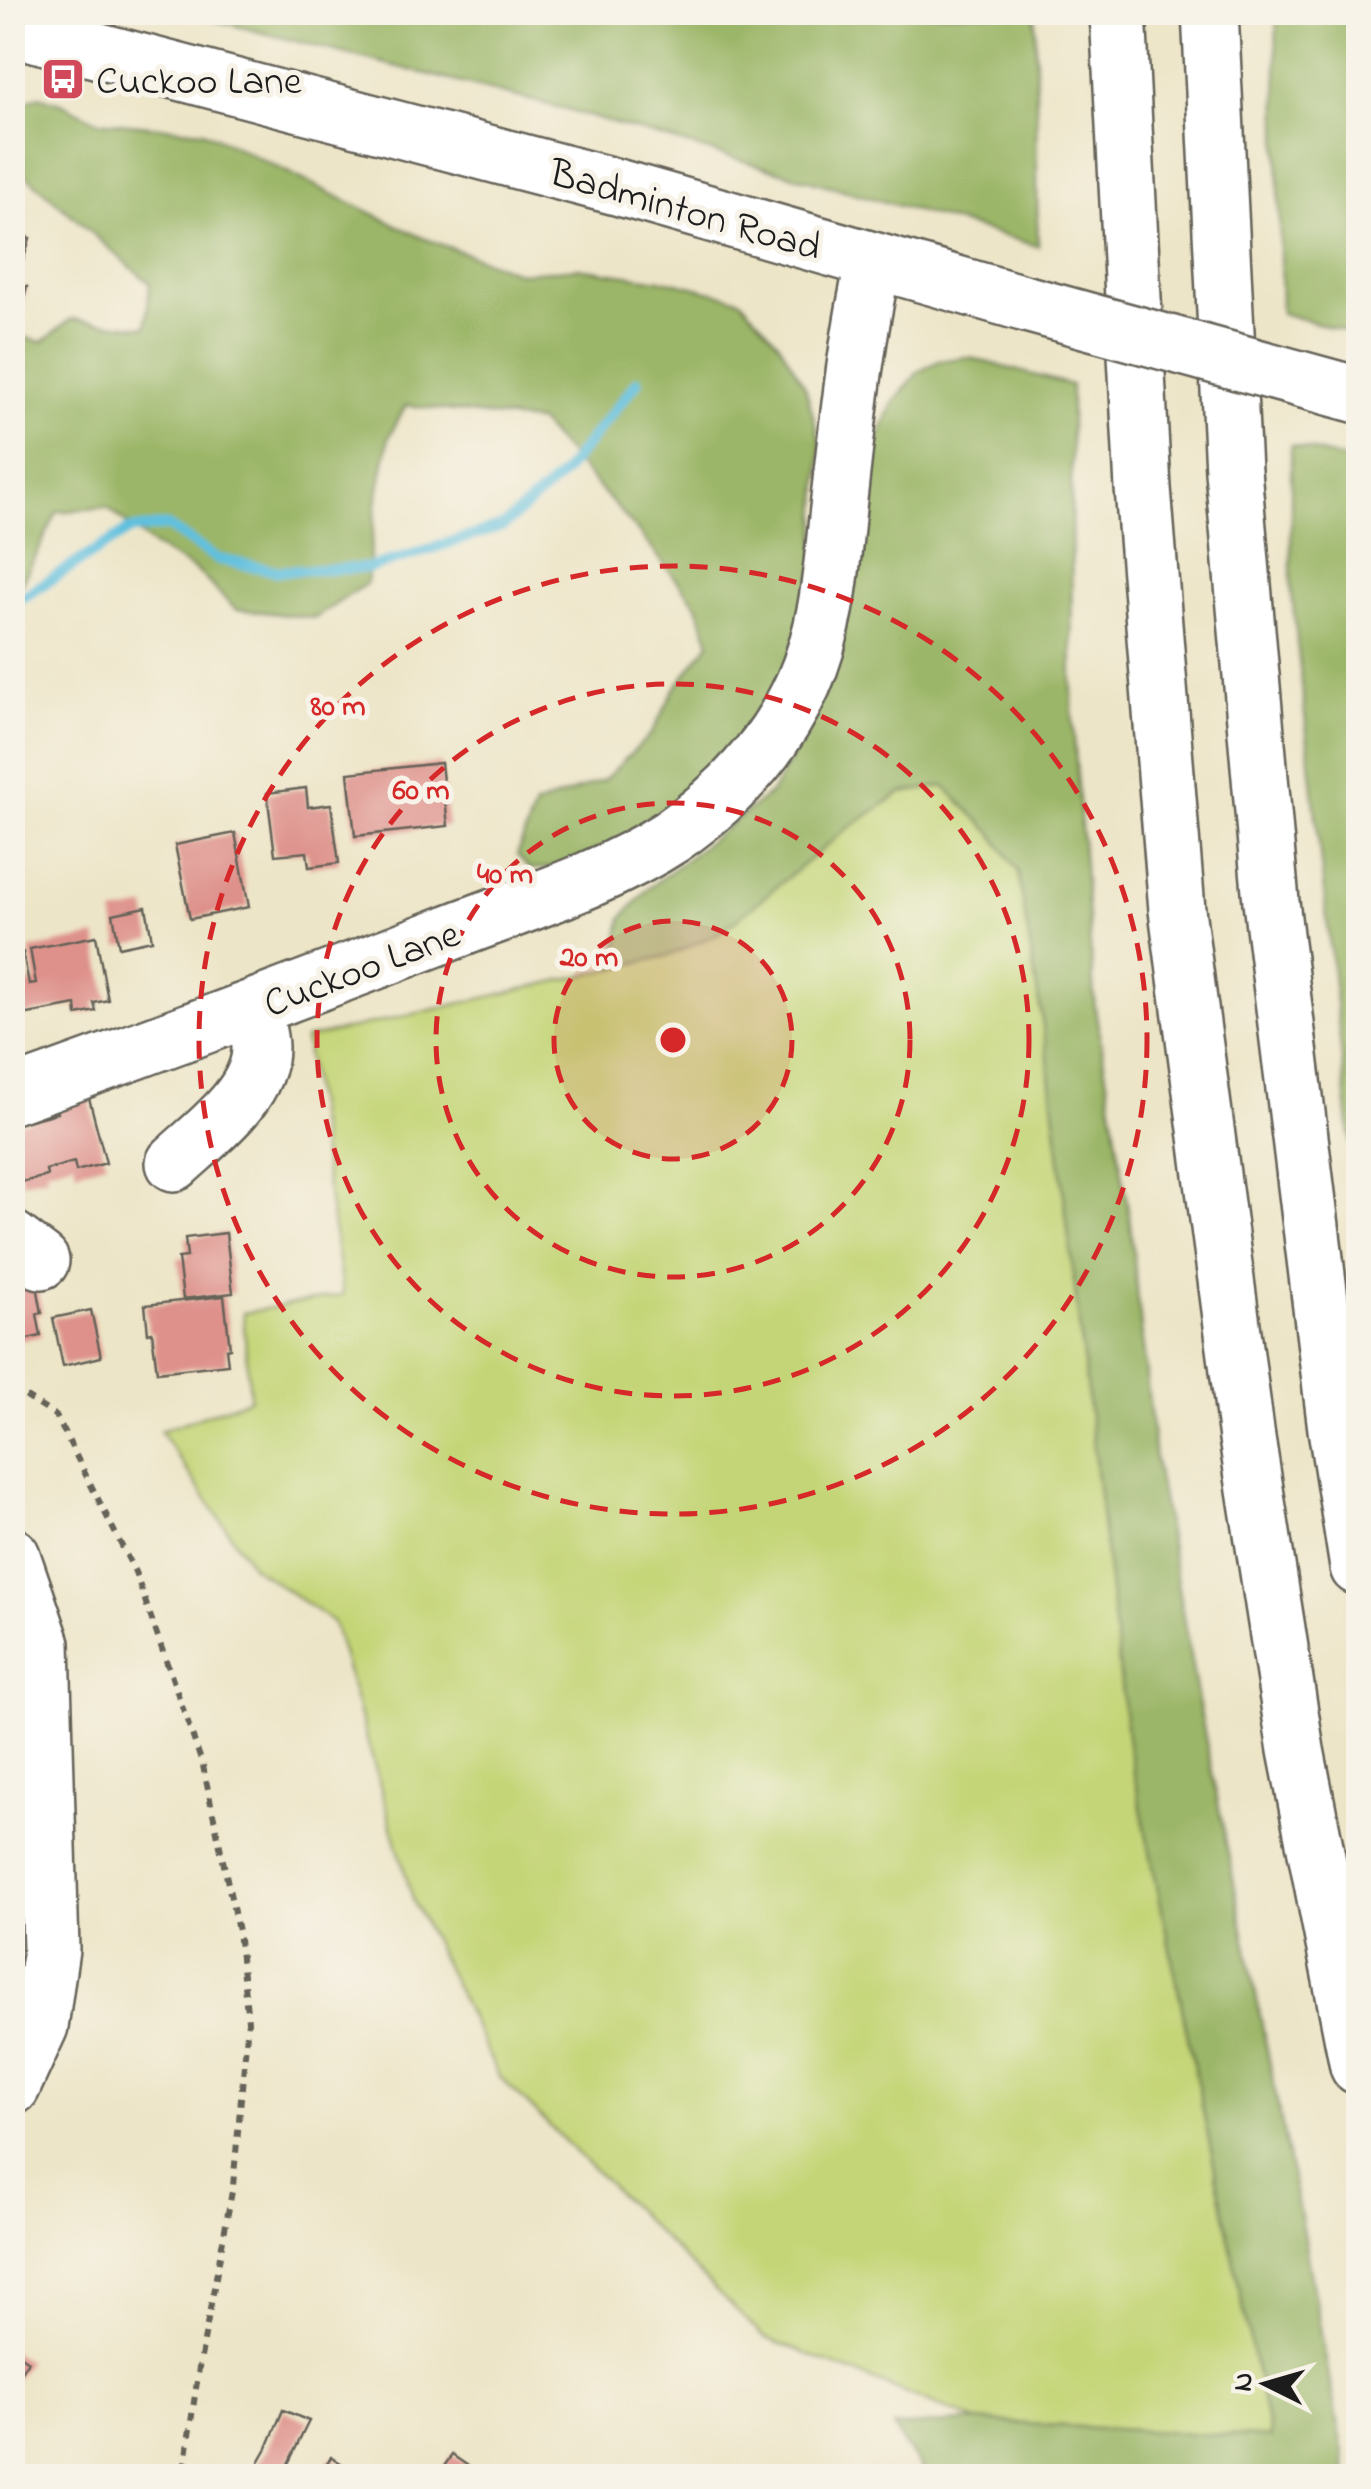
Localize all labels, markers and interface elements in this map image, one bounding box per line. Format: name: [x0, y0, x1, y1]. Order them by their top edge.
place label: Cuckoo Lane: [96, 54, 302, 113]
bus stop icon: Cuckoo Lane: [40, 56, 86, 102]
street label: Badminton Road: [541, 145, 827, 279]
text: 80 m: [311, 686, 366, 730]
text: 60 m: [393, 770, 449, 814]
text: 40 m: [477, 854, 533, 898]
street label: Cuckoo Lane: [256, 907, 469, 1036]
text: 20 m: [559, 937, 618, 981]
centre of rings: [655, 1022, 691, 1058]
north arrow: [1216, 2334, 1316, 2434]
text: N: [1223, 2371, 1266, 2393]

